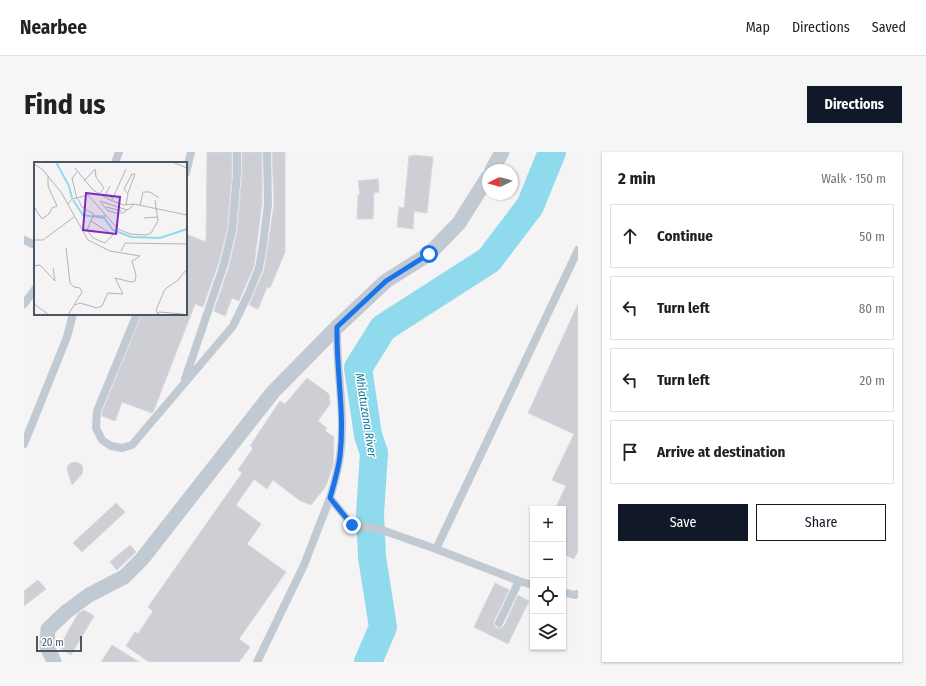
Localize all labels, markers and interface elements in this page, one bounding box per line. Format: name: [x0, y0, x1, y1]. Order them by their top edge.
text: Nearbee: [20, 16, 87, 39]
text: Map: [746, 19, 770, 36]
text: Directions: [792, 19, 850, 36]
text: Saved: [872, 19, 906, 36]
button: Directions: [807, 86, 902, 123]
text: Find us: [24, 88, 106, 121]
inset map: [34, 162, 187, 315]
north arrow: [482, 164, 518, 200]
text: 2 min: [618, 168, 656, 189]
text: Walk · 150 m: [821, 171, 886, 186]
icon: ahead: [619, 225, 641, 247]
text: Continue: [657, 227, 713, 245]
text: 50 m: [859, 229, 885, 244]
route start: [420, 245, 438, 263]
icon: left: [619, 297, 641, 319]
text: Turn left: [657, 299, 710, 317]
text: 80 m: [859, 301, 885, 316]
icon: left: [619, 369, 641, 391]
text: Turn left: [657, 371, 710, 389]
water label: Mhlatuzana River: [352, 372, 380, 459]
text: 20 m: [859, 373, 885, 388]
icon: arrive: [619, 441, 641, 463]
text: Arrive at destination: [657, 443, 785, 461]
button: Save: [618, 504, 748, 541]
button: Share: [756, 504, 886, 541]
map controls: [530, 506, 566, 650]
button: +: [530, 506, 566, 542]
route end: [343, 516, 361, 534]
button: −: [530, 542, 566, 578]
button: locate: [530, 578, 566, 614]
button: layers: [530, 614, 566, 650]
scale bar: [36, 634, 82, 653]
text: 20 m: [42, 636, 64, 649]

